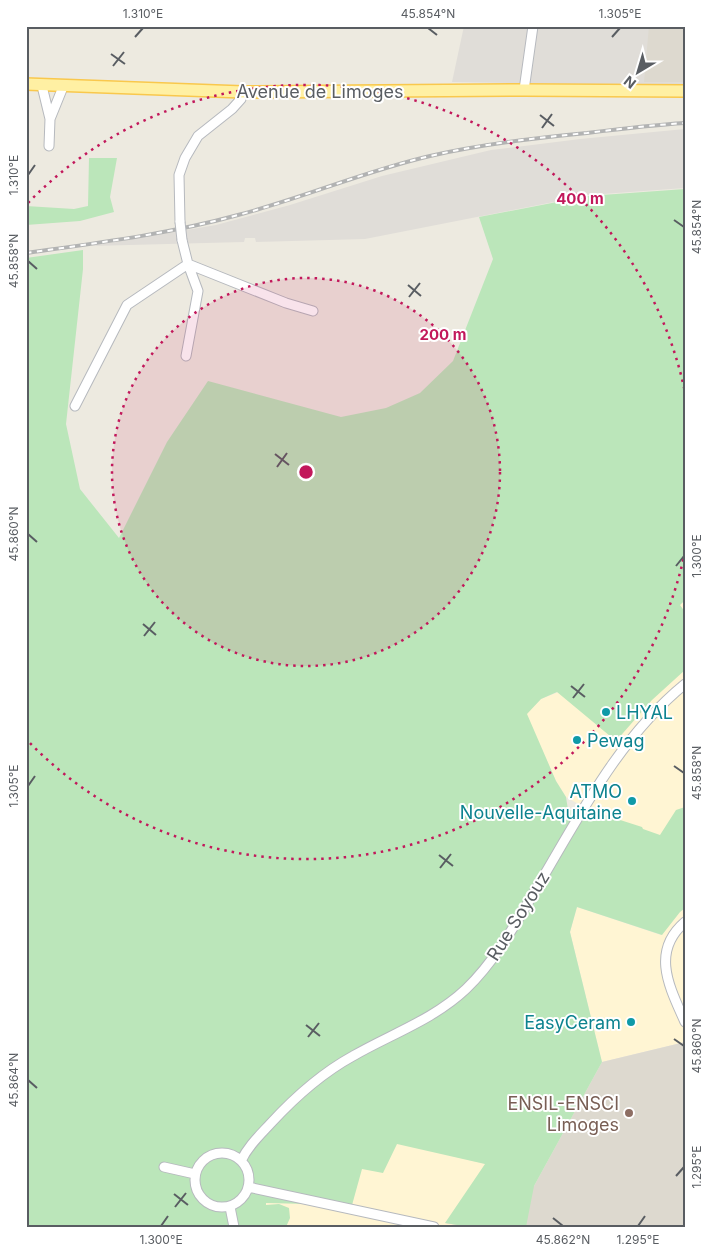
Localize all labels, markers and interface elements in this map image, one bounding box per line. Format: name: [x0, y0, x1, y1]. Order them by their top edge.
text: 1.310°E: [123, 6, 163, 21]
text: 45.854°N: [401, 6, 455, 21]
text: 1.305°E: [599, 6, 641, 21]
north arrow: [614, 48, 664, 98]
text: N: [620, 73, 639, 93]
street label: Avenue de Limoges: [236, 81, 404, 102]
text: 1.310°E: [6, 155, 21, 195]
text: 400 m: [556, 189, 604, 208]
text: 45.854°N: [689, 200, 704, 254]
text: 45.858°N: [6, 234, 21, 288]
text: 200 m: [420, 325, 466, 344]
centre of rings: [297, 463, 315, 481]
text: 45.860°N: [6, 507, 21, 561]
text: 1.300°E: [689, 534, 704, 578]
place label: LHYAL: [616, 702, 673, 723]
marker: LHYAL: [600, 706, 612, 718]
place label: Pewag: [587, 730, 644, 751]
marker: Pewag: [571, 734, 583, 746]
text: 45.858°N: [689, 746, 704, 800]
text: 1.305°E: [6, 765, 21, 807]
place label: ATMO Nouvelle-Aquitaine: [460, 781, 622, 823]
marker: ATMO Nouvelle-Aquitaine: [626, 795, 638, 807]
street label: Rue Soyouz: [482, 868, 554, 964]
place label: EasyCeram: [524, 1012, 621, 1033]
marker: EasyCeram: [625, 1016, 637, 1028]
text: 45.860°N: [689, 1019, 704, 1073]
text: 45.864°N: [6, 1053, 21, 1107]
place label: ENSIL-ENSCI Limoges: [507, 1093, 619, 1135]
marker: ENSIL-ENSCI Limoges: [623, 1107, 635, 1119]
text: 1.295°E: [689, 1145, 704, 1189]
text: 1.300°E: [139, 1232, 183, 1247]
text: 45.862°N: [536, 1232, 590, 1247]
text: 1.295°E: [616, 1232, 660, 1247]

